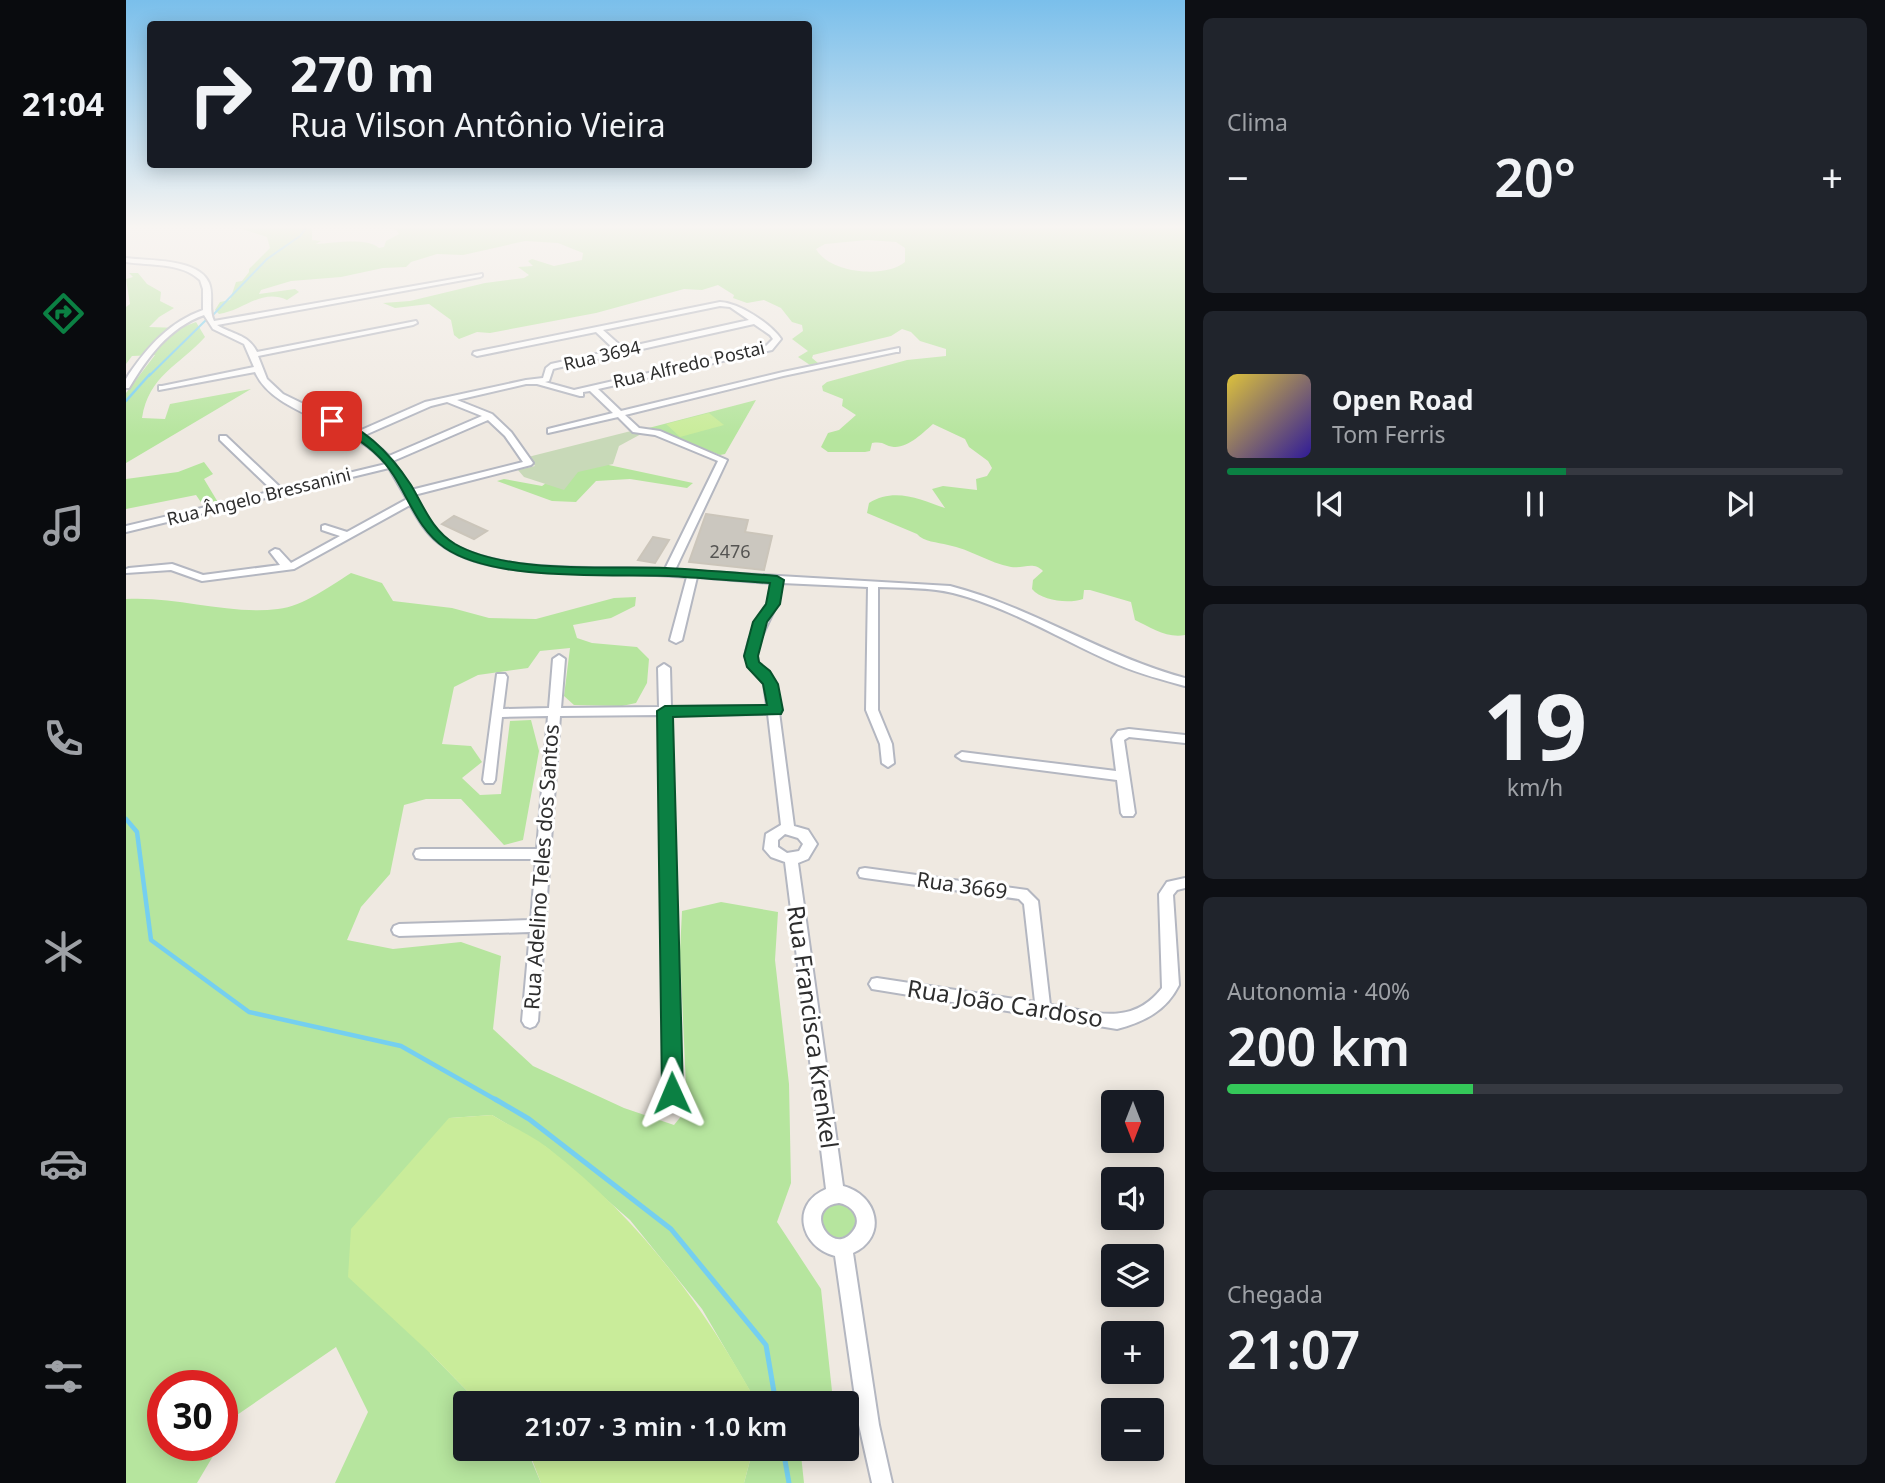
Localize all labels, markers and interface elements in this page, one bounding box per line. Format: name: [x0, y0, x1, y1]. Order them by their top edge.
text: 270 m: [290, 40, 435, 106]
icon: right: [175, 49, 266, 140]
text: 21:04: [22, 82, 104, 125]
text: Rua Vilson Antônio Vieira: [290, 103, 666, 146]
text: Clima: [1227, 106, 1288, 138]
text: 20°: [1494, 141, 1576, 212]
text: −: [1227, 151, 1249, 203]
text: +: [1821, 151, 1843, 203]
icon: directions: [39, 289, 88, 338]
street label: Rua 3694: [561, 335, 643, 376]
street label: Rua Alfredo Postai: [611, 335, 767, 393]
text: Open Road: [1332, 382, 1474, 418]
pin: [302, 391, 362, 451]
icon: arrive: [313, 402, 351, 440]
text: Tom Ferris: [1332, 418, 1445, 450]
street label: Rua Ângelo Bressanini: [164, 462, 353, 531]
icon: previous: [1311, 485, 1349, 523]
icon: pause: [1516, 485, 1554, 523]
icon: next: [1721, 485, 1759, 523]
icon: music: [39, 501, 88, 550]
house number: 2476: [709, 539, 751, 563]
text: 19: [1483, 663, 1587, 787]
icon: phone: [39, 714, 88, 763]
street label: Rua Adelino Teles dos Santos: [517, 723, 565, 1011]
text: km/h: [1507, 771, 1563, 803]
street label: Rua 3669: [915, 865, 1009, 905]
street label: Rua Francisca Krenkel: [780, 903, 847, 1151]
icon: climate: [39, 927, 88, 976]
street label: Rua João Cardoso: [905, 971, 1106, 1034]
text: Autonomia · 40%: [1227, 975, 1410, 1007]
text: 200 km: [1227, 1010, 1410, 1081]
position arrow: [635, 1056, 709, 1130]
north arrow: [1101, 1090, 1164, 1153]
map controls: [1101, 1090, 1164, 1461]
icon: car: [39, 1139, 88, 1188]
button: sound: [1101, 1167, 1164, 1230]
button: layers: [1101, 1244, 1164, 1307]
text: Chegada: [1227, 1278, 1323, 1310]
text: 21:07: [1227, 1313, 1360, 1384]
button: +: [1101, 1321, 1164, 1384]
icon: filters: [39, 1352, 88, 1401]
speed limit sign: 30: [147, 1370, 238, 1461]
button: −: [1101, 1398, 1164, 1461]
text: 21:07 · 3 min · 1.0 km: [525, 1408, 787, 1444]

